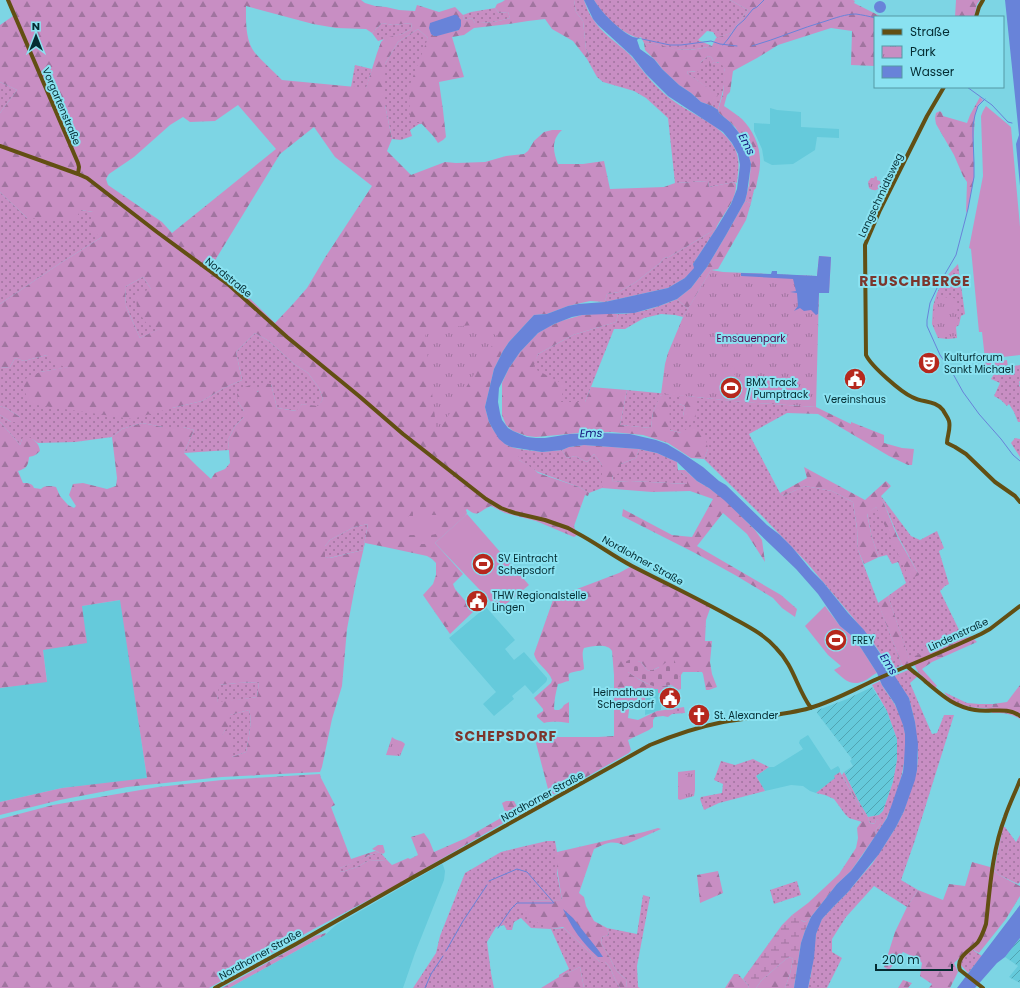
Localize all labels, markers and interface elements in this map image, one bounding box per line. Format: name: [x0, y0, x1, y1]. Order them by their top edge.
north arrow: [16, 16, 56, 56]
legend: [874, 16, 1004, 88]
text: N: [32, 18, 40, 34]
text: Straße: [910, 23, 950, 40]
text: Park: [910, 43, 937, 60]
text: Wasser: [910, 63, 955, 80]
street label: Vorgartenstraße: [38, 65, 85, 147]
water label: Ems: [735, 130, 759, 158]
street label: Langschmidtsweg: [854, 151, 907, 240]
street label: Nordstraße: [202, 254, 255, 301]
district label: REUSCHBERGE: [859, 271, 971, 291]
park label: Emsauenpark: [717, 331, 786, 346]
theatre icon: Kulturforum Sankt Michael: [916, 350, 942, 376]
place label: Kulturforum Sankt Michael: [944, 350, 1013, 377]
public building icon: Vereinshaus: [842, 366, 868, 392]
sports icon: BMX Track / Pumptrack: [718, 375, 744, 401]
place label: BMX Track / Pumptrack: [746, 375, 809, 402]
place label: Vereinshaus: [824, 392, 886, 407]
water label: Ems: [580, 425, 603, 441]
street label: Nordlohner Straße: [599, 532, 686, 589]
sports icon: SV Eintracht Schepsdorf: [470, 551, 496, 577]
place label: SV Eintracht Schepsdorf: [498, 551, 558, 578]
public building icon: THW Regionalstelle Lingen: [464, 588, 490, 614]
place label: THW Regionalstelle Lingen: [492, 588, 586, 615]
street label: Lindenstraße: [926, 614, 991, 655]
sports icon: FREY: [823, 627, 849, 653]
place label: FREY: [852, 633, 874, 648]
water label: Ems: [876, 650, 902, 678]
place label: Heimathaus Schepsdorf: [593, 685, 654, 712]
public building icon: Heimathaus Schepsdorf: [657, 685, 683, 711]
church icon: St. Alexander: [686, 702, 712, 728]
place label: St. Alexander: [714, 708, 779, 723]
district label: SCHEPSDORF: [455, 726, 557, 746]
street label: Nordhorner Straße: [498, 767, 586, 825]
street label: Nordhorner Straße: [216, 925, 304, 983]
scale bar: [876, 946, 952, 972]
text: 200 m: [882, 951, 920, 968]

